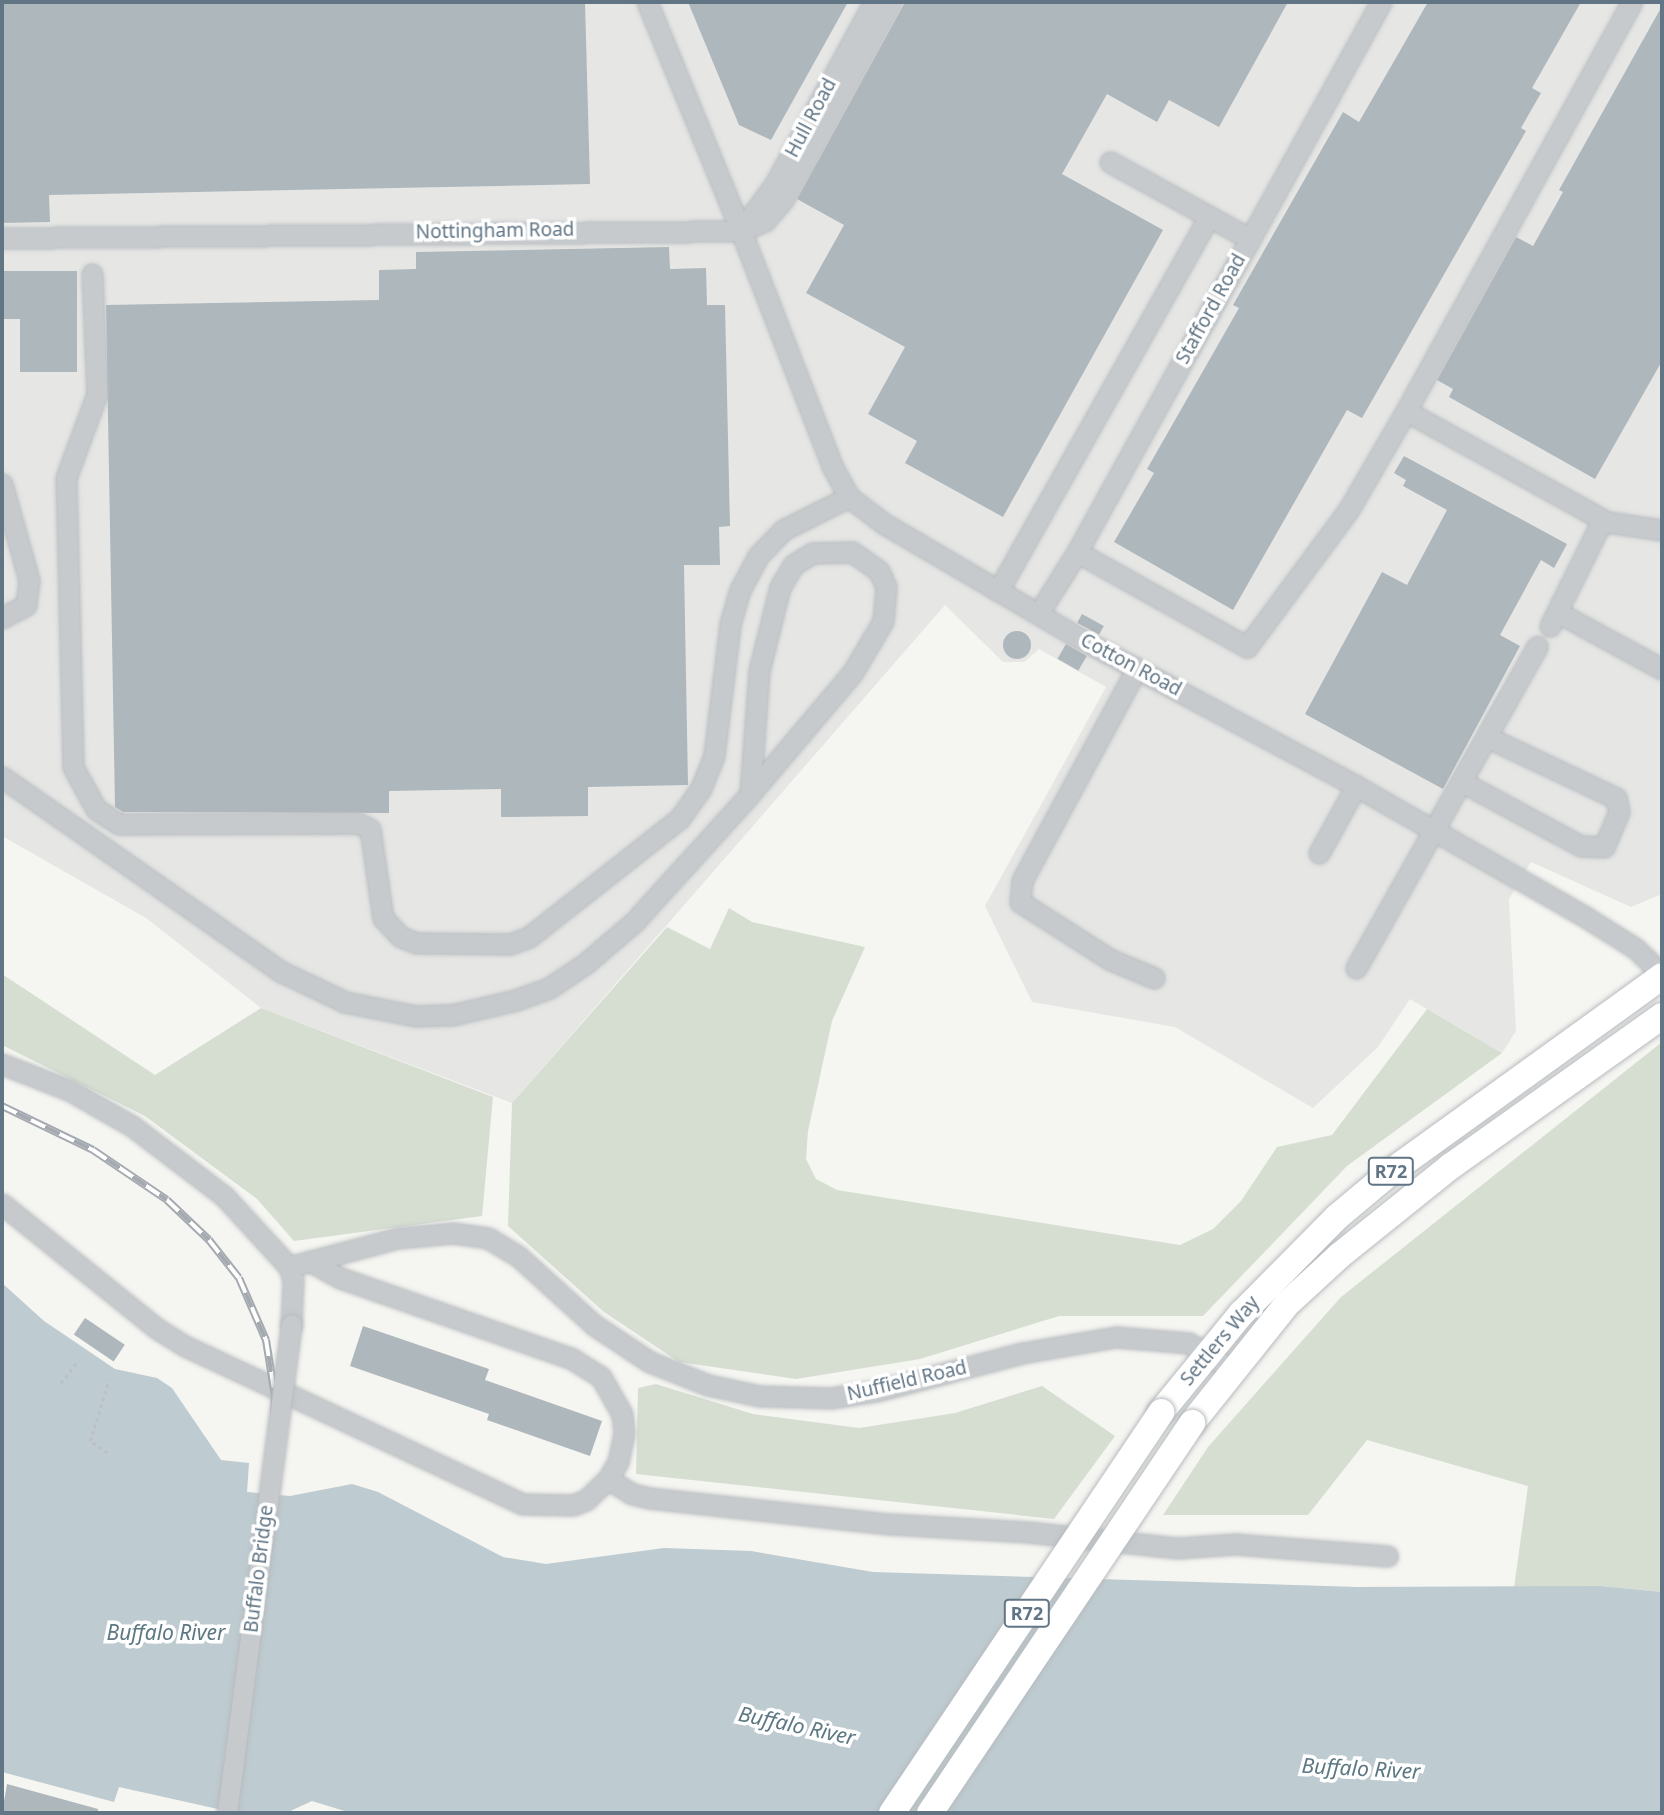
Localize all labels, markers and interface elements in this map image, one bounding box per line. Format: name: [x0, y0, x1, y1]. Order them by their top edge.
street label: Hull Road: [781, 75, 841, 161]
street label: Nottingham Road: [415, 218, 575, 244]
street label: Stafford Road: [1171, 250, 1251, 368]
street label: Cotton Road: [1077, 629, 1185, 701]
road number: R72: [1366, 1156, 1416, 1186]
street label: Settlers Way: [1176, 1292, 1264, 1390]
street label: Nuffield Road: [845, 1356, 969, 1406]
street label: Buffalo Bridge: [240, 1504, 278, 1634]
road number: R72: [1002, 1598, 1052, 1628]
water label: Buffalo River: [107, 1619, 225, 1645]
water label: Buffalo River: [736, 1700, 858, 1750]
water label: Buffalo River: [1301, 1752, 1421, 1784]

